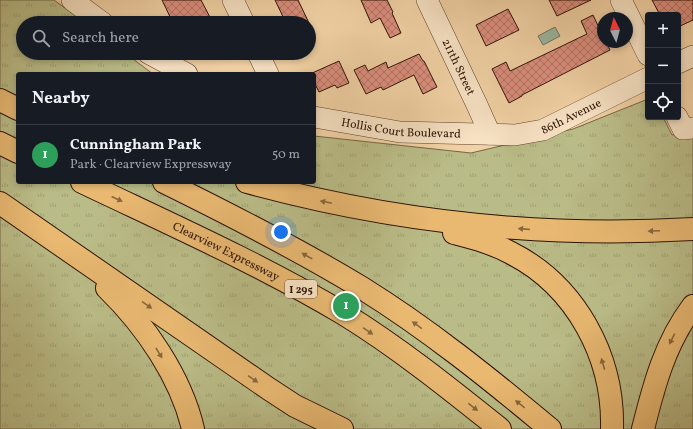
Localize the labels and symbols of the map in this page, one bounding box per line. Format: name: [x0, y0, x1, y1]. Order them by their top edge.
north arrow: [597, 12, 633, 48]
street label: 211th Street: [438, 36, 478, 98]
street label: 86th Avenue: [539, 95, 604, 139]
street label: Hollis Court Boulevard: [340, 115, 461, 143]
one-way arrow: [112, 196, 123, 202]
one-way arrow: [320, 198, 332, 204]
street label: Clearview Expressway: [170, 219, 283, 286]
your location: [271, 222, 291, 242]
one-way arrow: [518, 226, 530, 233]
one-way arrow: [647, 228, 660, 234]
one-way arrow: [301, 253, 313, 259]
road number: I 295: [285, 280, 317, 298]
pin: 1: [333, 291, 359, 321]
one-way arrow: [141, 301, 152, 309]
one-way arrow: [412, 321, 422, 329]
one-way arrow: [363, 327, 373, 335]
one-way arrow: [669, 334, 675, 345]
one-way arrow: [155, 348, 163, 359]
one-way arrow: [600, 357, 606, 369]
one-way arrow: [248, 375, 259, 383]
one-way arrow: [515, 400, 526, 409]
one-way arrow: [468, 403, 479, 412]

